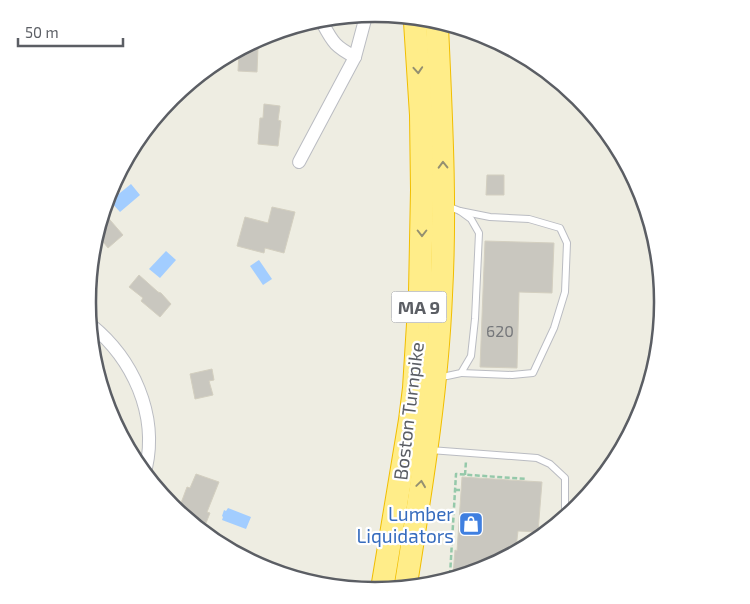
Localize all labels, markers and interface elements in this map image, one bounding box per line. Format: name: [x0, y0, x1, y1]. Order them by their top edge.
scale bar: [18, 15, 122, 47]
text: 50 m: [25, 23, 59, 41]
one-way arrow: [412, 67, 423, 75]
one-way arrow: [438, 161, 448, 168]
one-way arrow: [417, 229, 427, 237]
road number: MA 9: [392, 292, 446, 322]
house number: 620: [486, 321, 514, 340]
street label: Boston Turnpike: [388, 340, 428, 482]
one-way arrow: [415, 480, 426, 488]
place label: Lumber Liquidators: [357, 502, 454, 547]
shop icon: Lumber Liquidators: [458, 511, 484, 537]

